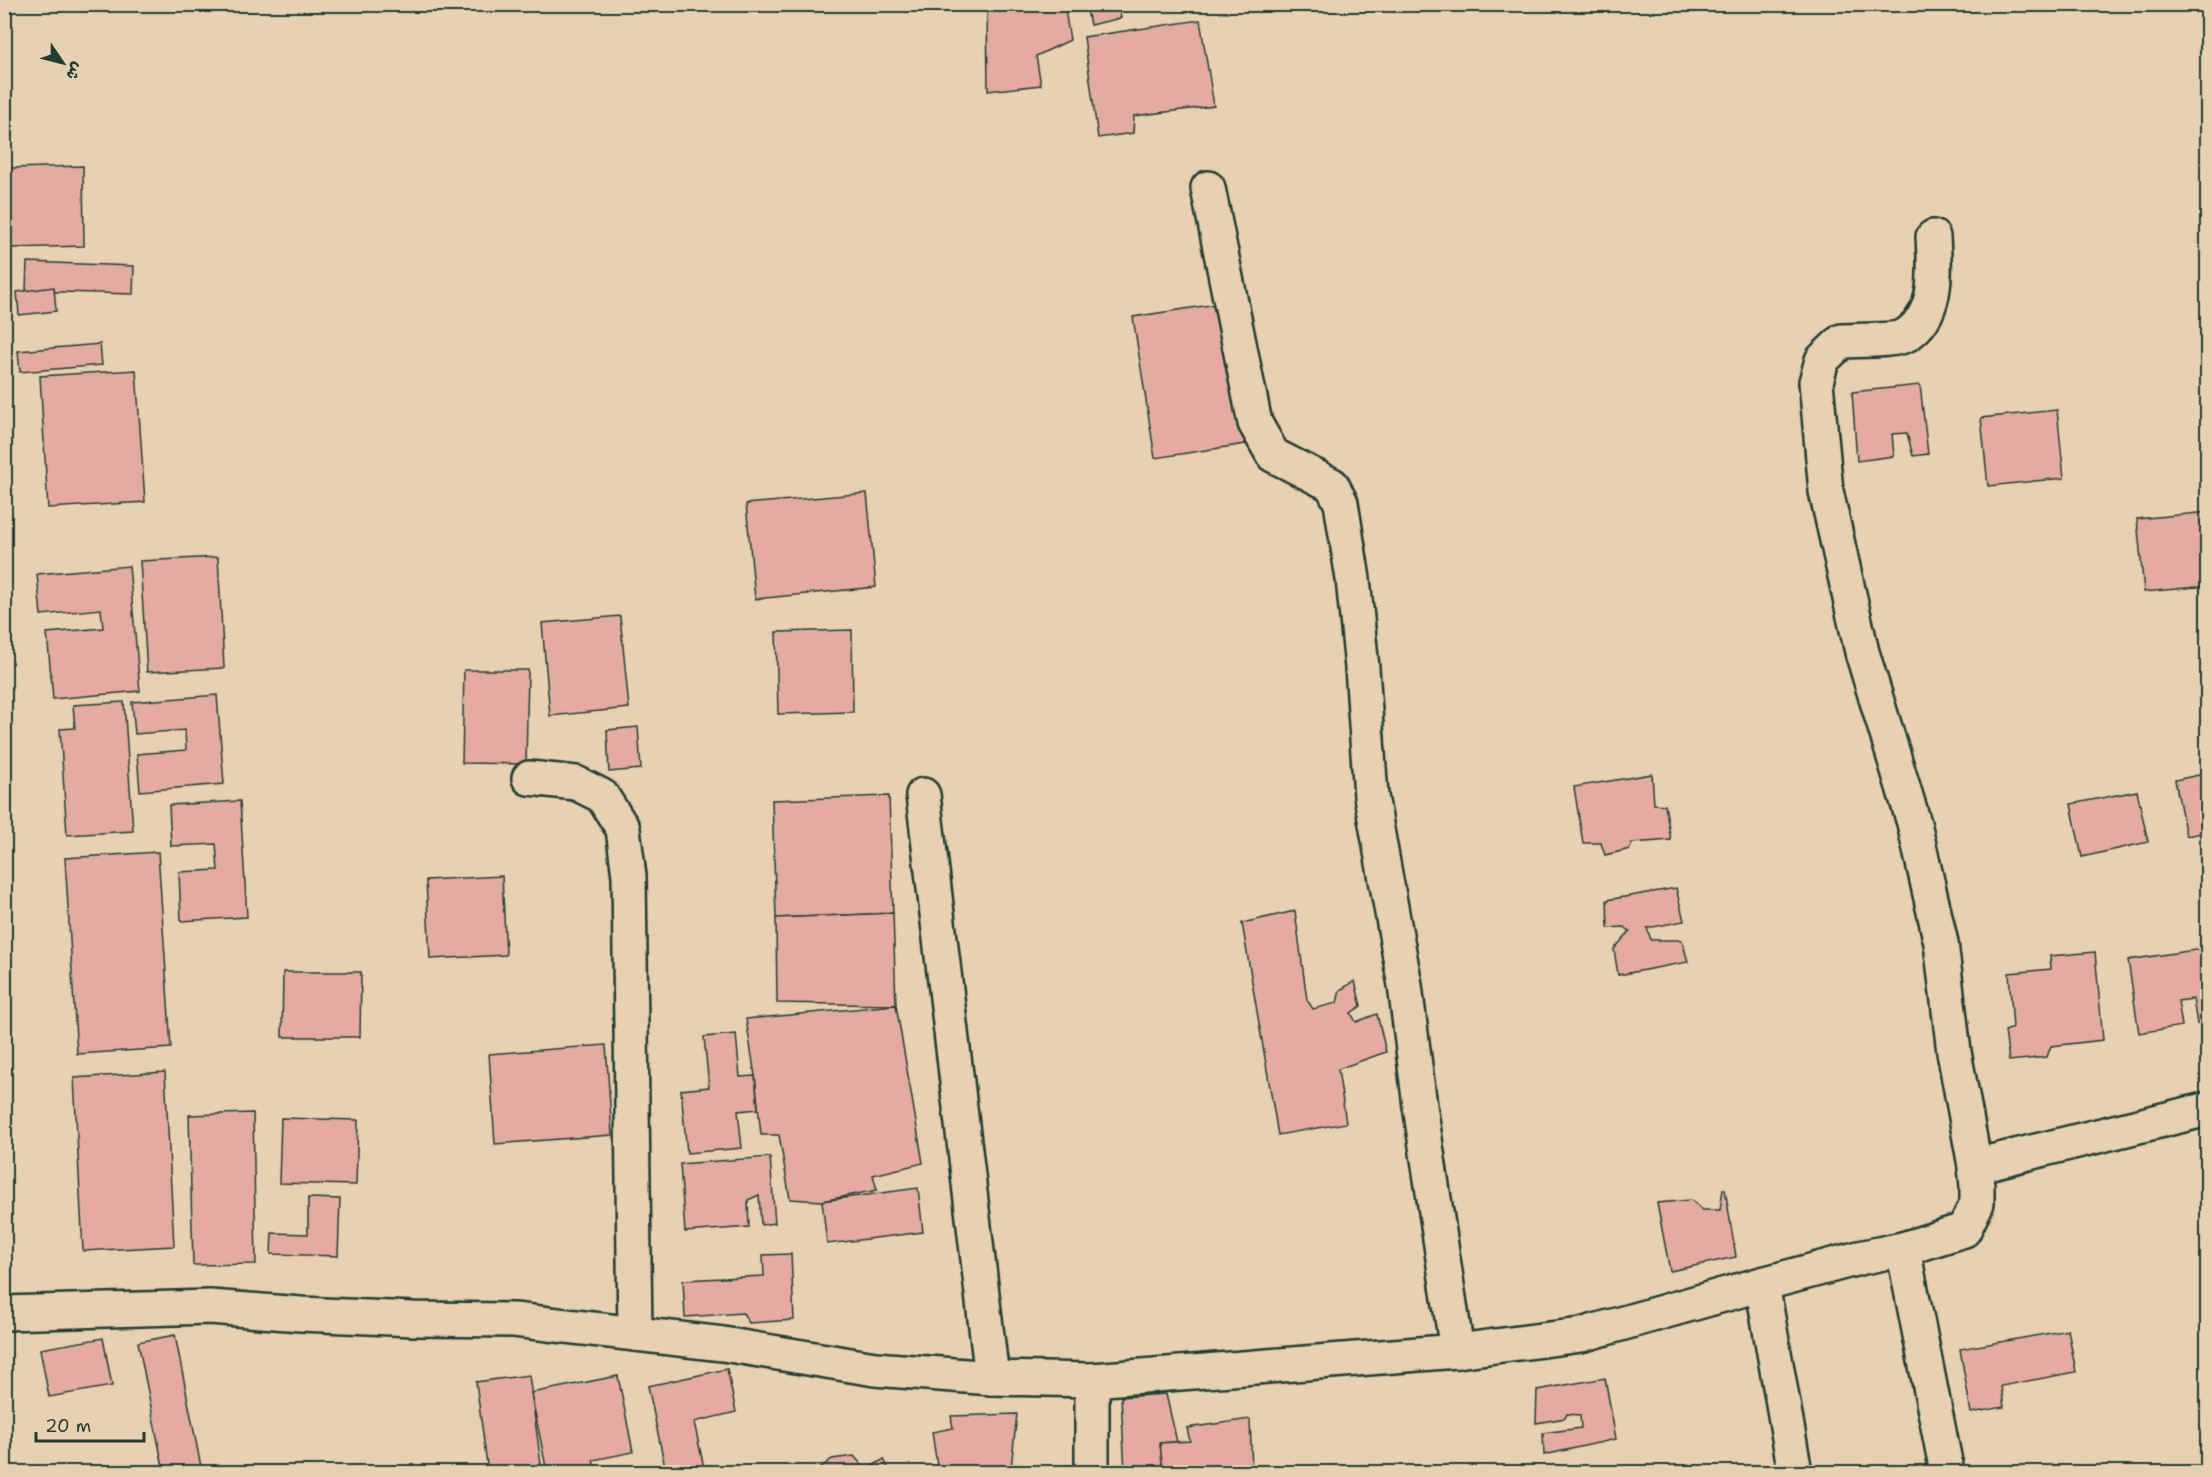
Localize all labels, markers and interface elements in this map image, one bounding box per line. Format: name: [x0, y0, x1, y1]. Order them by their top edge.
north arrow: [33, 33, 93, 93]
text: ش: [61, 58, 89, 85]
scale bar: [36, 1405, 144, 1443]
text: 20 m: [45, 1414, 91, 1438]

